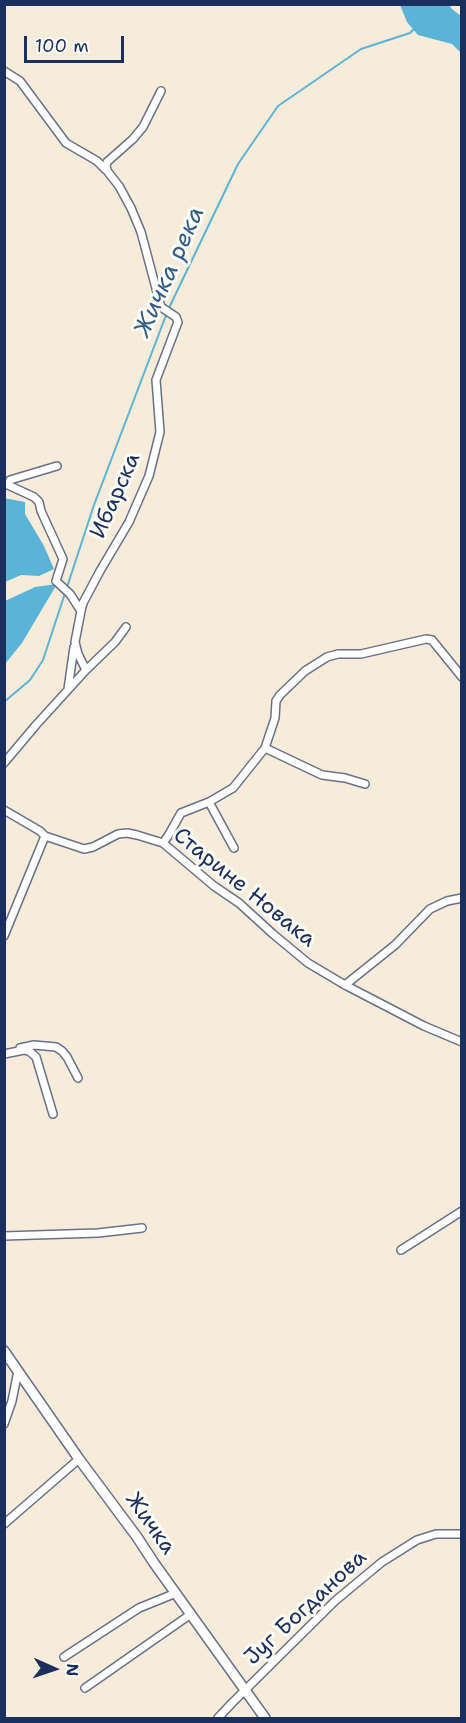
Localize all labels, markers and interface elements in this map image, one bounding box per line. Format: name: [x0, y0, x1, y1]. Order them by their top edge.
scale bar: [27, 24, 128, 62]
text: 100 m: [35, 34, 89, 58]
water label: Жичка река: [129, 203, 211, 341]
street label: Ибарска: [85, 449, 147, 543]
street label: Старине Новака: [167, 822, 321, 954]
street label: Жичка: [119, 1488, 181, 1560]
street label: Југ Богданова: [239, 1545, 373, 1671]
north arrow: [24, 1639, 84, 1699]
text: N: [62, 1663, 83, 1677]

